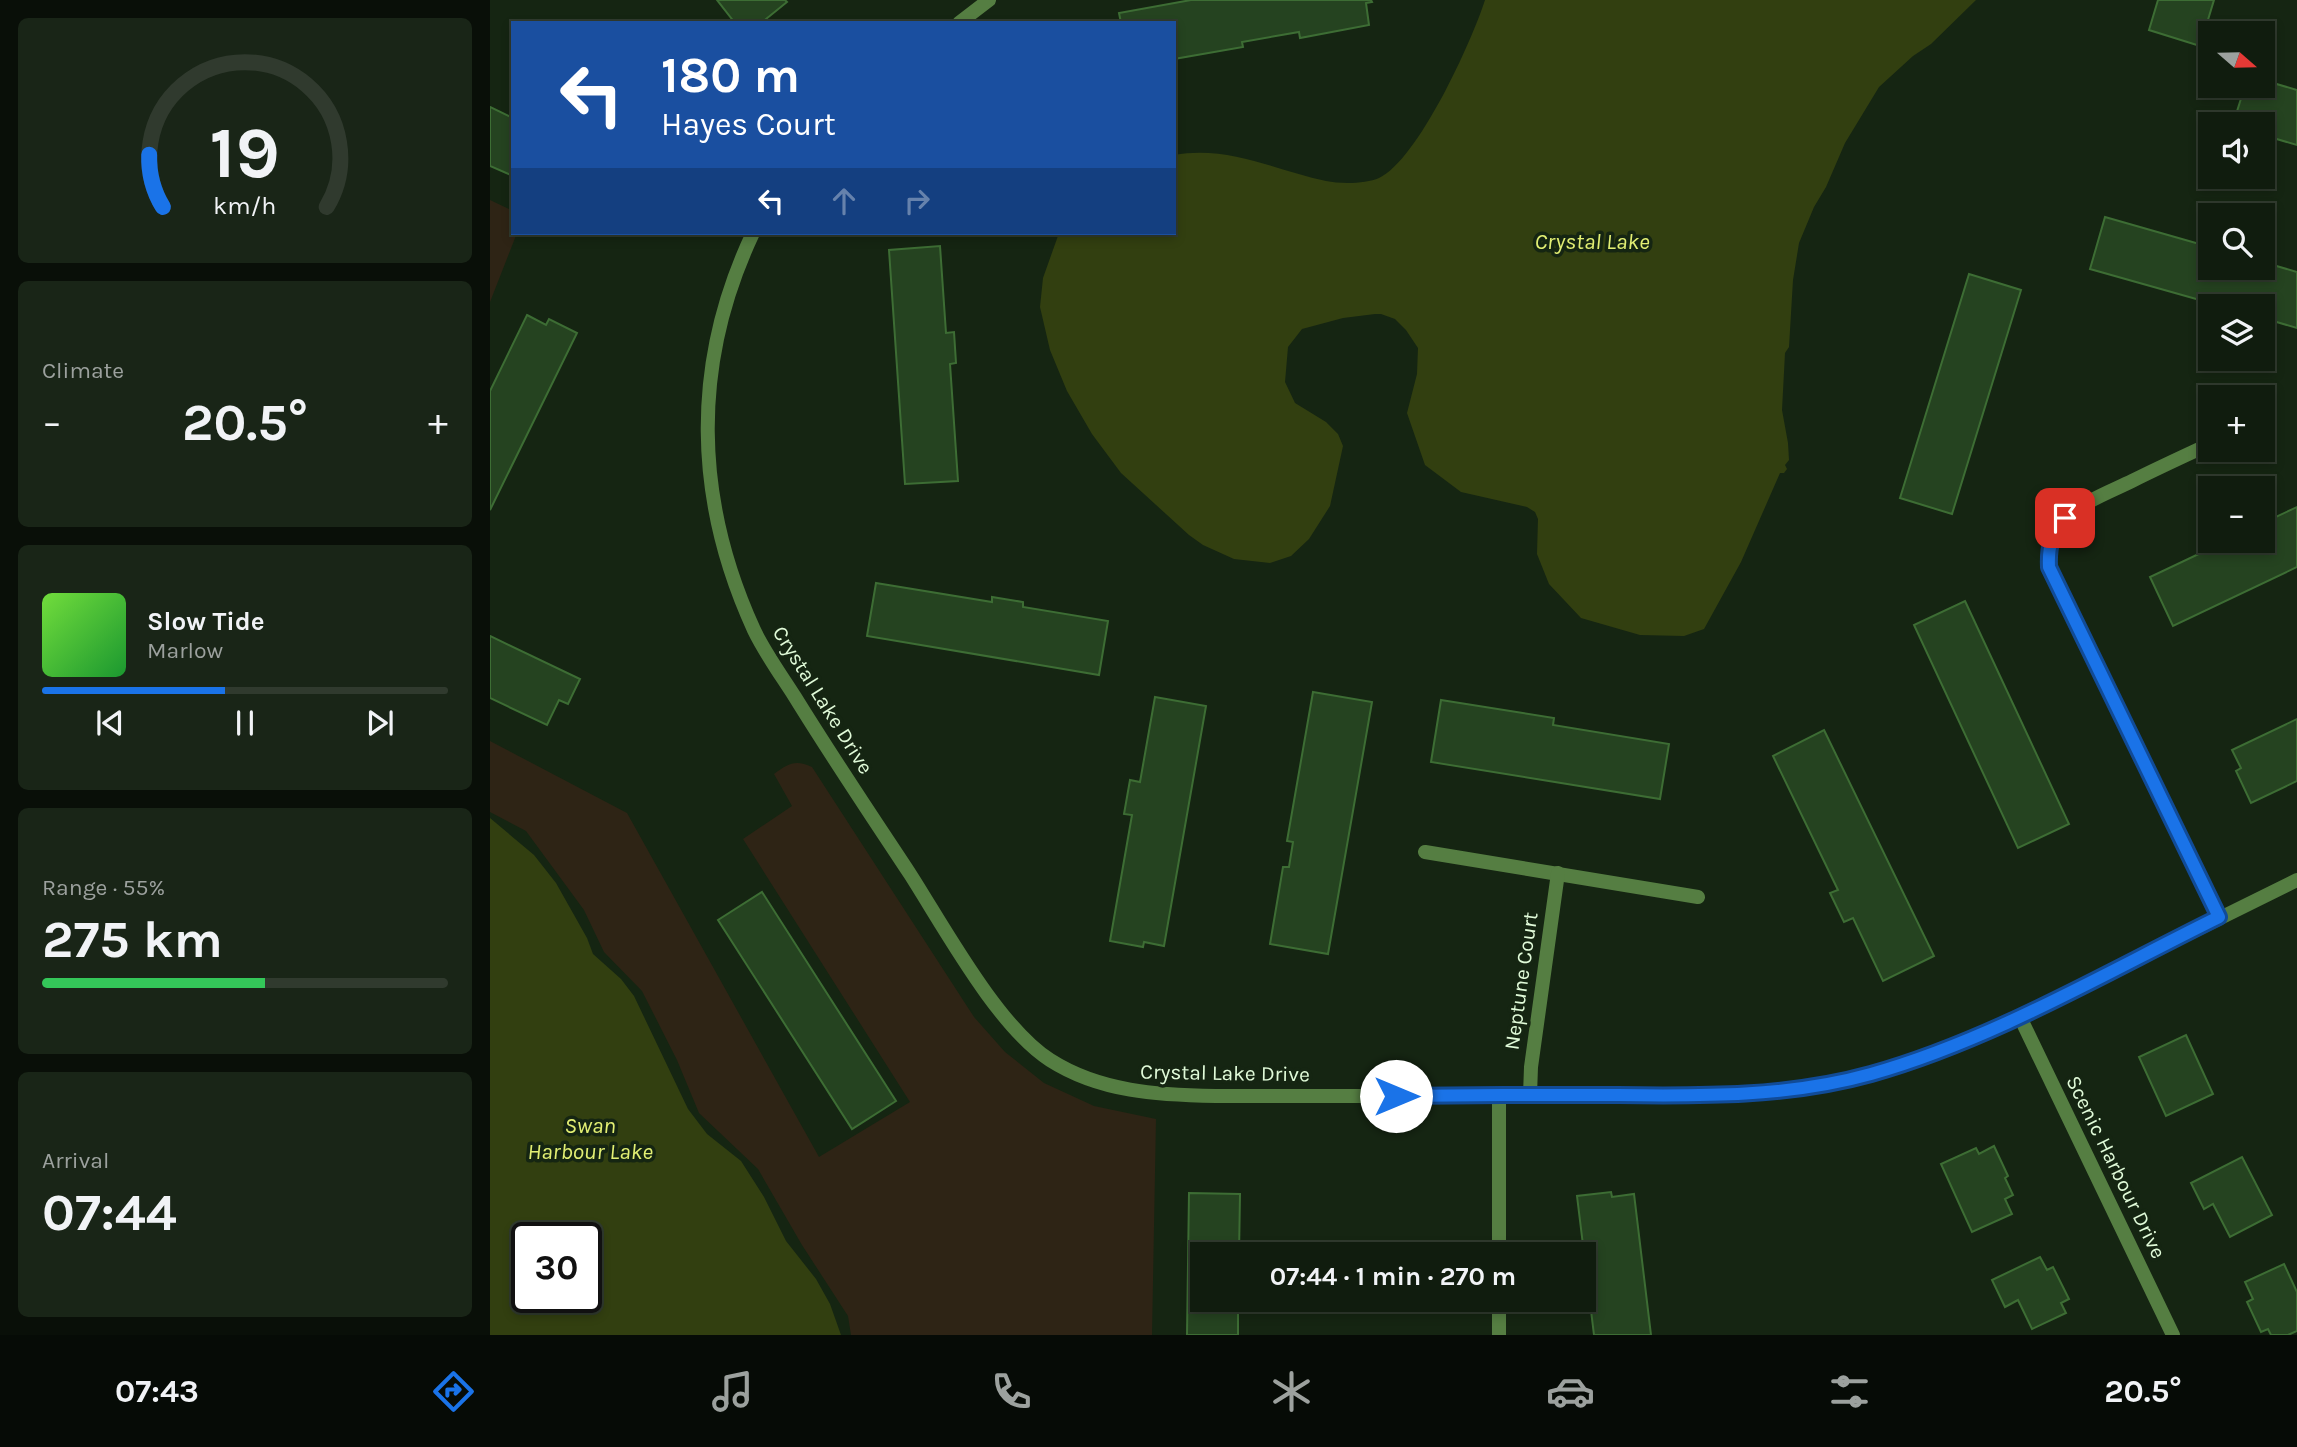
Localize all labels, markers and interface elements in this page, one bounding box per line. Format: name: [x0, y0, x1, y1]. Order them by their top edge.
north arrow: [2198, 21, 2275, 98]
map controls: [2198, 21, 2275, 553]
text: 180 m: [661, 47, 800, 104]
icon: left: [546, 49, 637, 140]
text: Hayes Court: [661, 106, 836, 143]
text: 19: [210, 110, 280, 195]
button: sound: [2198, 112, 2275, 189]
icon: left: [752, 182, 790, 220]
icon: ahead: [825, 182, 863, 220]
icon: right: [898, 182, 936, 220]
text: km/h: [213, 191, 277, 220]
button: search: [2198, 203, 2275, 280]
water label: Crystal Lake: [1534, 228, 1650, 255]
button: layers: [2198, 294, 2275, 371]
text: Climate: [42, 357, 124, 384]
button: +: [2198, 385, 2275, 462]
text: 20.5°: [182, 392, 308, 453]
text: −: [42, 400, 62, 445]
text: +: [428, 400, 448, 445]
button: −: [2198, 476, 2275, 553]
pin: [2035, 488, 2095, 548]
icon: arrive: [2046, 499, 2084, 537]
text: Slow Tide: [147, 606, 265, 637]
street label: Crystal Lake Drive: [768, 622, 878, 778]
text: Marlow: [147, 637, 223, 664]
icon: previous: [91, 704, 129, 742]
icon: pause: [226, 704, 264, 742]
icon: next: [361, 704, 399, 742]
text: Range · 55%: [42, 874, 165, 901]
text: 275 km: [42, 909, 223, 970]
street label: Neptune Court: [1499, 910, 1543, 1052]
position arrow: [1359, 1059, 1433, 1133]
street label: Crystal Lake Drive: [1140, 1060, 1310, 1086]
street label: Scenic Harbour Drive: [2061, 1072, 2171, 1262]
water label: Swan Harbour Lake: [527, 1112, 653, 1165]
text: Arrival: [42, 1147, 109, 1174]
text: 07:44: [42, 1182, 177, 1243]
speed limit sign: 30: [511, 1222, 602, 1313]
text: 07:44 · 1 min · 270 m: [1270, 1261, 1516, 1292]
icon: directions: [429, 1367, 478, 1416]
icon: music: [708, 1367, 757, 1416]
icon: phone: [987, 1367, 1036, 1416]
icon: climate: [1267, 1367, 1316, 1416]
icon: car: [1546, 1367, 1595, 1416]
icon: filters: [1825, 1367, 1874, 1416]
text: 07:43: [115, 1373, 199, 1410]
text: 20.5°: [2104, 1373, 2182, 1410]

